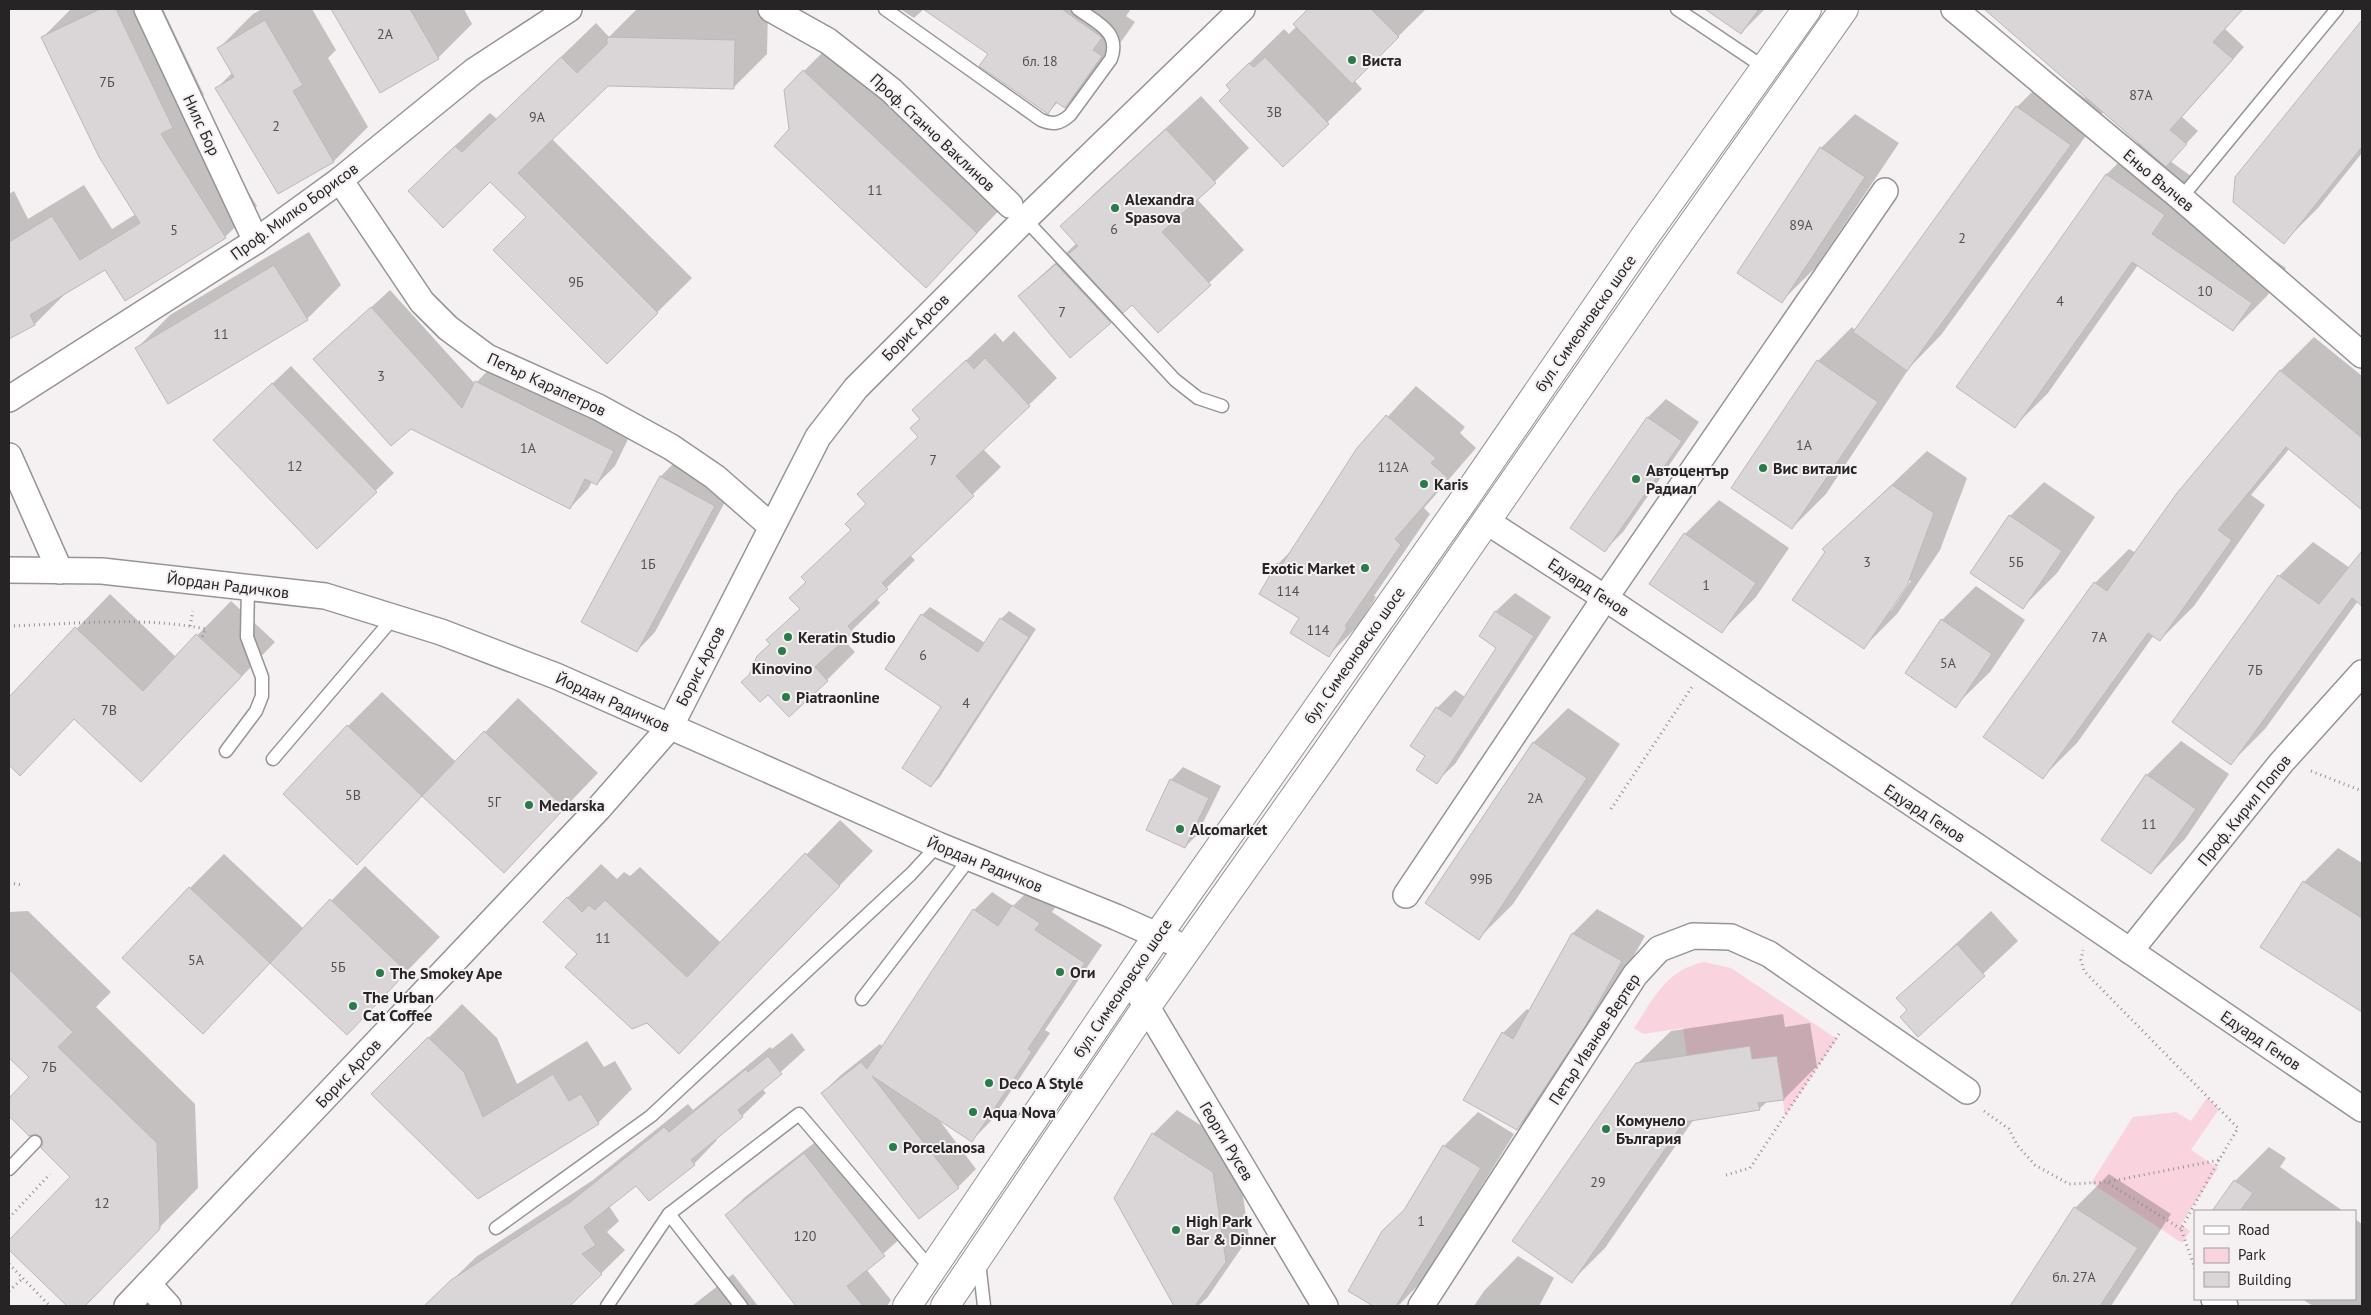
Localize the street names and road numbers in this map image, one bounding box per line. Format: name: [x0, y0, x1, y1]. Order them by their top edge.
street label: Проф. Станчо Ваклинов: [866, 69, 1000, 195]
street label: Нилс Бор: [179, 91, 225, 159]
street label: Еньо Вълчев: [2119, 145, 2199, 215]
street label: Проф. Милко Борисов: [226, 158, 362, 264]
street label: бул. Симеоновско шосе: [1530, 251, 1640, 395]
street label: Борис Арсов: [877, 289, 953, 365]
street label: Петър Карапетров: [484, 348, 610, 420]
street label: Едуард Генов: [1545, 553, 1633, 621]
street label: Йордан Радичков: [166, 568, 290, 602]
street label: бул. Симеоновско шосе: [1299, 583, 1409, 727]
street label: Борис Арсов: [671, 623, 729, 709]
street label: Йордан Радичков: [553, 668, 673, 736]
street label: Проф. Кирил Попов: [2193, 750, 2295, 870]
street label: Едуард Генов: [1881, 779, 1969, 847]
street label: Йордан Радичков: [924, 832, 1046, 896]
street label: бул. Симеоновско шосе: [1068, 915, 1176, 1061]
street label: Петър Иванов-Вертер: [1544, 969, 1644, 1109]
street label: Едуард Генов: [2217, 1006, 2305, 1074]
street label: Борис Арсов: [311, 1034, 385, 1112]
street label: Георги Русев: [1196, 1098, 1258, 1184]

